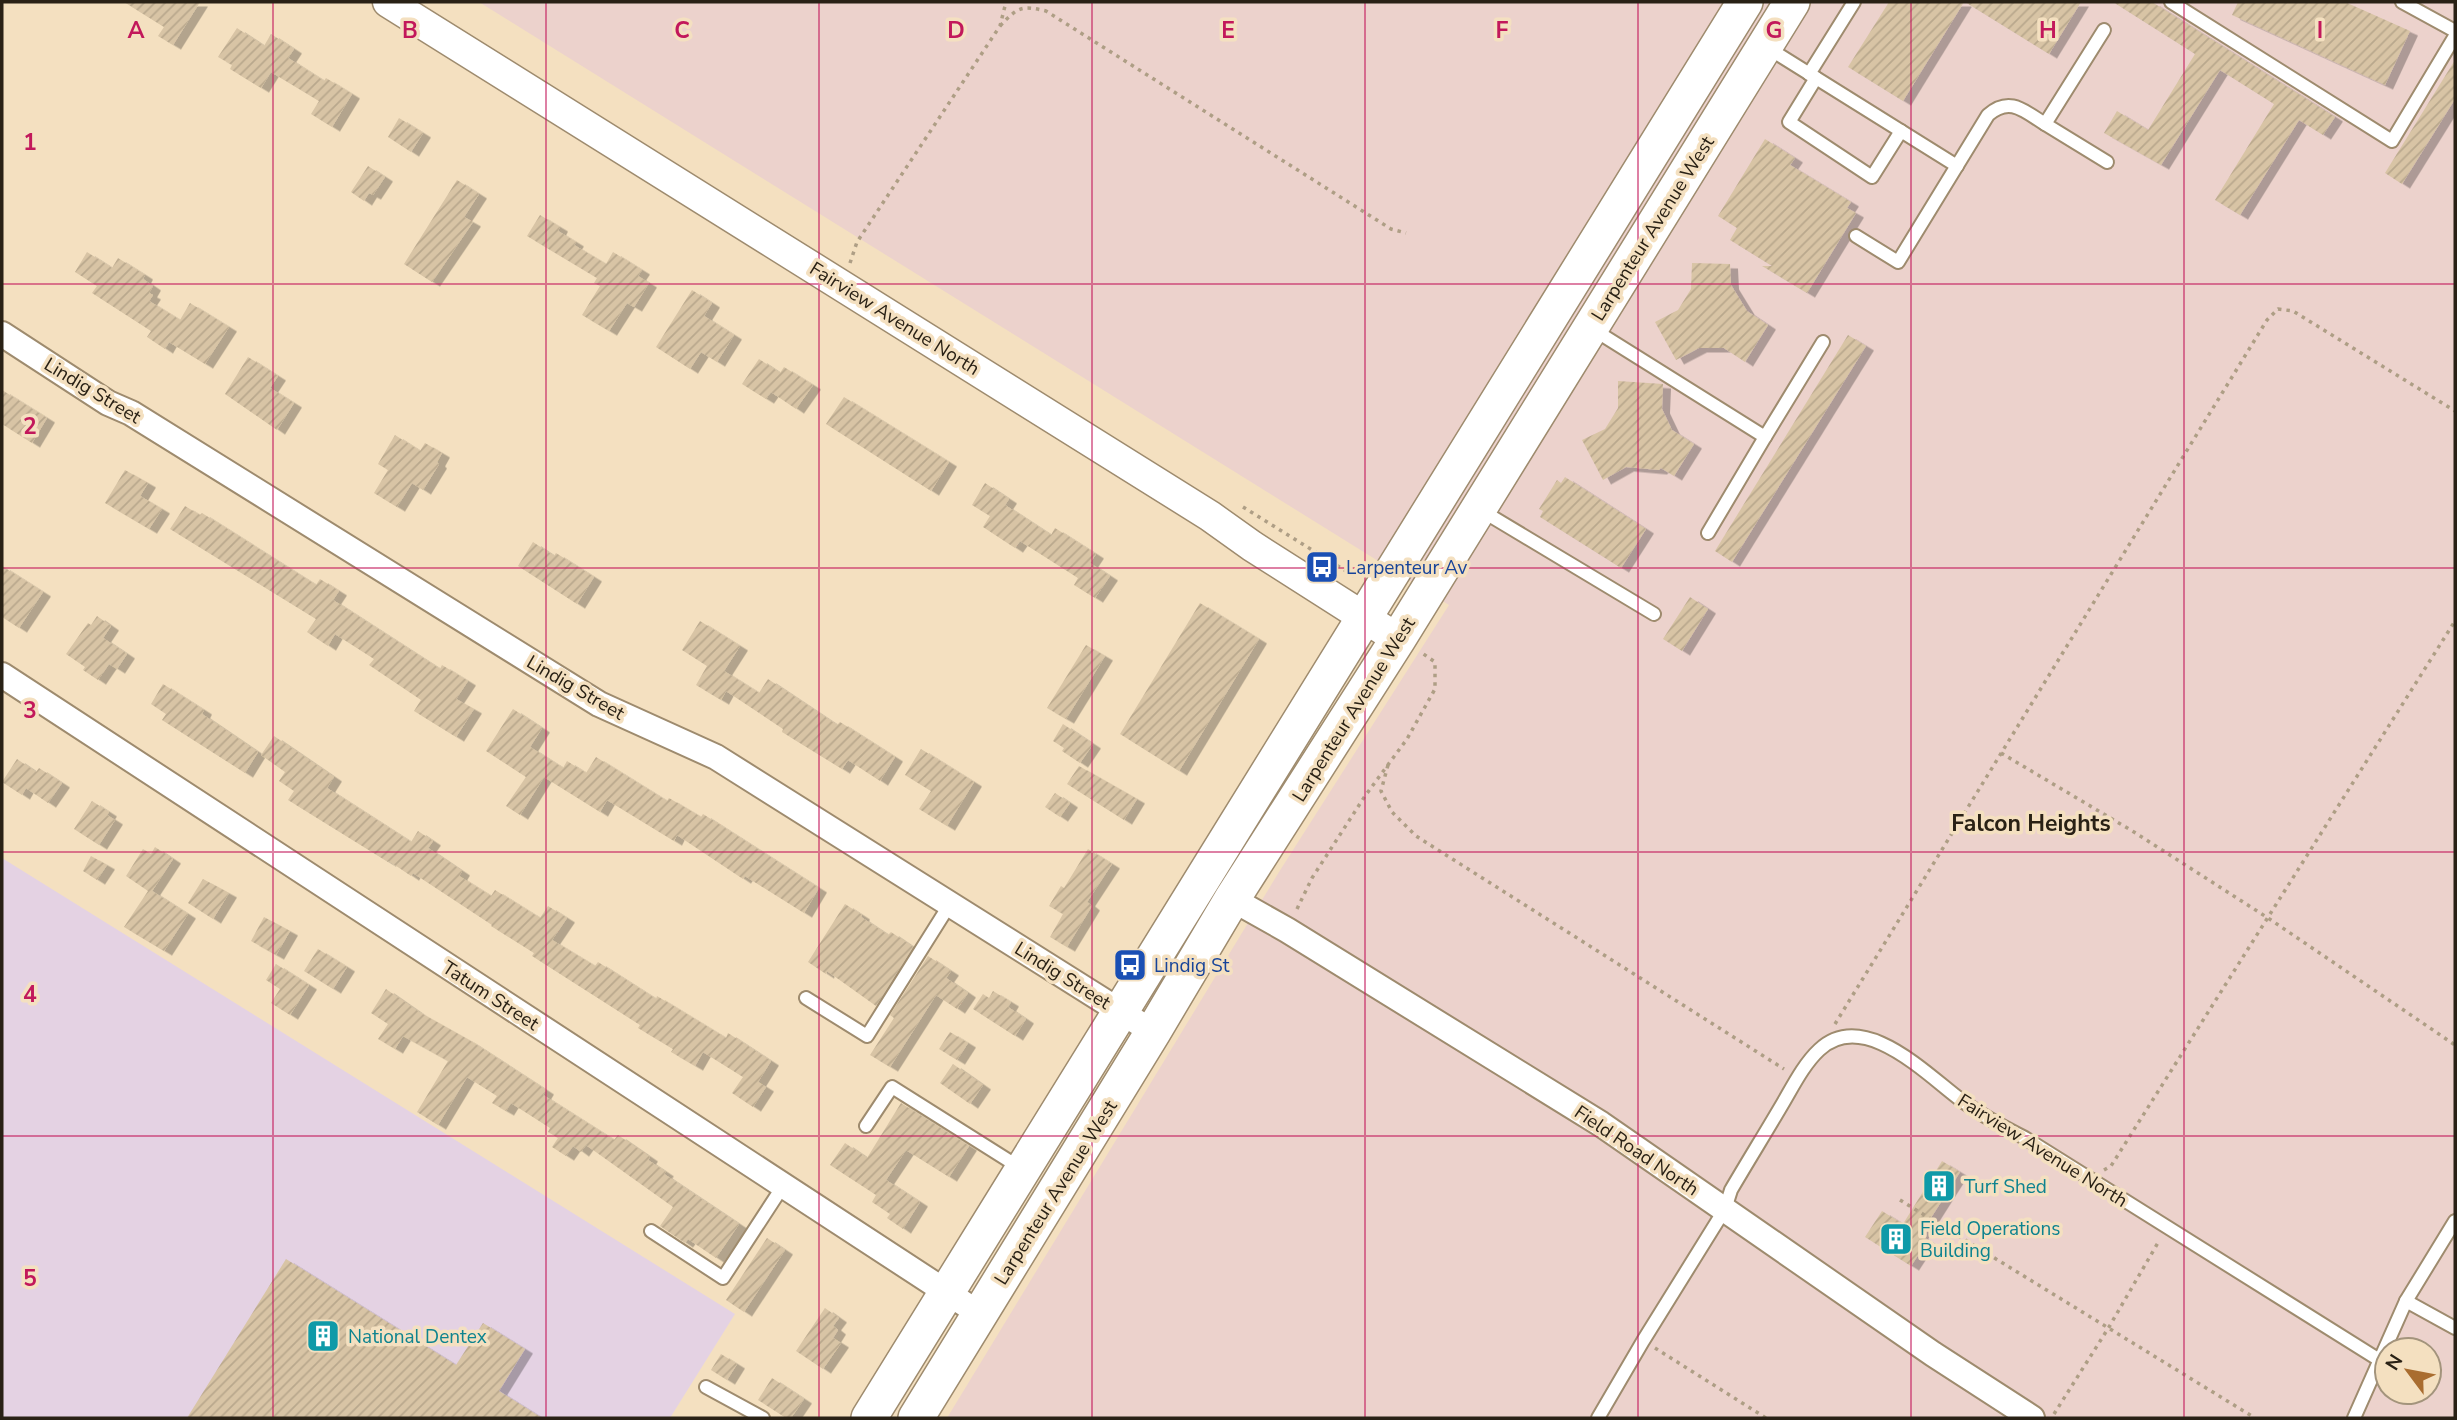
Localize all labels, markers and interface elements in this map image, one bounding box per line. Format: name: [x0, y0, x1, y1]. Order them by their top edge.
text: A: [127, 15, 145, 46]
text: B: [402, 15, 418, 46]
text: C: [674, 15, 690, 46]
text: D: [947, 15, 965, 46]
text: E: [1221, 15, 1235, 46]
text: F: [1496, 15, 1509, 46]
text: G: [1766, 15, 1782, 46]
text: H: [2039, 15, 2057, 46]
text: I: [2317, 15, 2323, 46]
text: 1: [23, 127, 37, 158]
street label: Larpenteur Avenue West: [1585, 131, 1721, 326]
street label: Fairview Avenue North: [805, 256, 984, 382]
street label: Lindig Street: [39, 352, 146, 430]
text: 2: [23, 411, 37, 442]
bus stop icon: Larpenteur Av: [1303, 548, 1341, 586]
place label: Larpenteur Av: [1346, 555, 1468, 581]
street label: Larpenteur Avenue West: [1286, 612, 1422, 807]
street label: Lindig Street: [522, 649, 629, 727]
text: 3: [23, 695, 37, 726]
district label: Falcon Heights: [1951, 808, 2111, 839]
street label: Lindig Street: [1009, 936, 1116, 1016]
bus stop icon: Lindig St: [1111, 946, 1149, 984]
place label: Lindig St: [1154, 953, 1230, 979]
street label: Tatum Street: [437, 955, 544, 1037]
text: 4: [23, 979, 37, 1010]
street label: Fairview Avenue North: [1953, 1088, 2132, 1214]
street label: Larpenteur Avenue West: [988, 1095, 1124, 1290]
street label: Field Road North: [1569, 1100, 1704, 1202]
building icon: Turf Shed: [1920, 1167, 1958, 1205]
place label: Turf Shed: [1964, 1174, 2047, 1200]
place label: Field Operations Building: [1920, 1216, 2061, 1264]
building icon: Field Operations Building: [1877, 1220, 1915, 1258]
text: 5: [23, 1263, 37, 1294]
building icon: National Dentex: [304, 1317, 342, 1355]
place label: National Dentex: [348, 1324, 487, 1350]
north arrow: [2373, 1336, 2443, 1406]
text: N: [2380, 1350, 2409, 1375]

